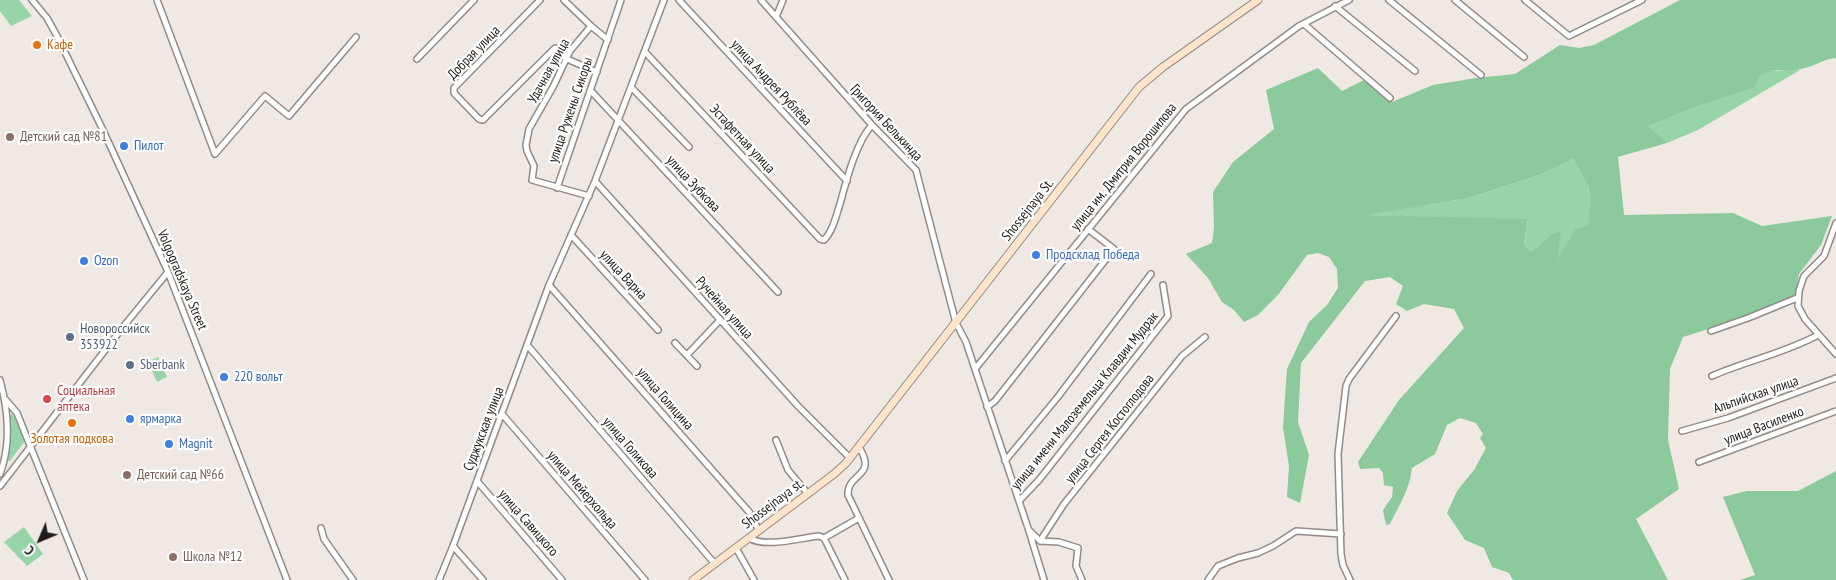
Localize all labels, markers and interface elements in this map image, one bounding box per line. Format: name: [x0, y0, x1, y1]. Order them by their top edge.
street label: Добрая улица: [444, 23, 504, 83]
street label: Удачная улица: [524, 36, 574, 106]
place label: Кафе: [47, 37, 73, 53]
street label: улица Андрея Рублёва: [727, 37, 815, 129]
marker: Кафе: [31, 39, 43, 51]
street label: улица Ружены Сикоры: [545, 55, 597, 165]
street label: Григория Белькинда: [846, 81, 926, 165]
street label: улица им. Дмитрия Ворошилова: [1067, 100, 1181, 234]
street label: Эстафетная улица: [706, 101, 778, 177]
place label: Детский сад №81: [20, 129, 107, 145]
marker: Детский сад №81: [4, 131, 16, 143]
place label: Пилот: [134, 138, 164, 154]
marker: Пилот: [118, 140, 130, 152]
street label: улица Зубкова: [662, 152, 724, 216]
street label: Shossejnaya St.: [998, 176, 1058, 244]
street label: Volgogradskaya Street: [153, 227, 211, 333]
street label: улица Варна: [596, 247, 650, 303]
place label: Продсклад Победа: [1046, 247, 1139, 263]
marker: Продсклад Победа: [1030, 249, 1042, 261]
place label: Ozon: [94, 253, 119, 269]
marker: Ozon: [78, 255, 90, 267]
street label: Ручейная улица: [692, 273, 756, 343]
street label: улица имени Малоземельца Клавдии Мудрак: [1008, 309, 1162, 493]
place label: Новороссийск 353922: [80, 321, 150, 354]
marker: Новороссийск 353922: [64, 331, 76, 343]
place label: Sberbank: [140, 357, 185, 373]
marker: Sberbank: [124, 359, 136, 371]
street label: улица Голицина: [633, 364, 697, 434]
place label: 220 вольт: [234, 369, 283, 385]
marker: 220 вольт: [218, 371, 230, 383]
street label: улица Сергея Костоглодова: [1062, 371, 1158, 487]
street label: Альпийская улица: [1711, 373, 1801, 417]
place label: Социальная аптека: [57, 383, 115, 416]
street label: Суджукская улица: [460, 385, 508, 473]
marker: Социальная аптека: [41, 393, 53, 405]
street label: улица Василенко: [1722, 403, 1806, 449]
place label: ярмарка: [140, 411, 182, 427]
marker: ярмарка: [124, 413, 136, 425]
street label: улица Голикова: [599, 414, 661, 482]
marker: Золотая подкова: [66, 417, 78, 429]
place label: Золотая подкова: [31, 431, 113, 447]
place label: Magnit: [179, 436, 213, 452]
marker: Magnit: [163, 438, 175, 450]
street label: улица Мейерхольда: [543, 447, 621, 533]
place label: Детский сад №66: [137, 467, 224, 483]
marker: Детский сад №66: [121, 469, 133, 481]
street label: Shossejnaya st.: [739, 475, 807, 533]
street label: улица Савицкого: [494, 486, 562, 560]
north arrow: [15, 515, 65, 565]
text: С: [21, 542, 38, 559]
place label: Школа №12: [183, 549, 243, 565]
marker: Школа №12: [167, 551, 179, 563]

